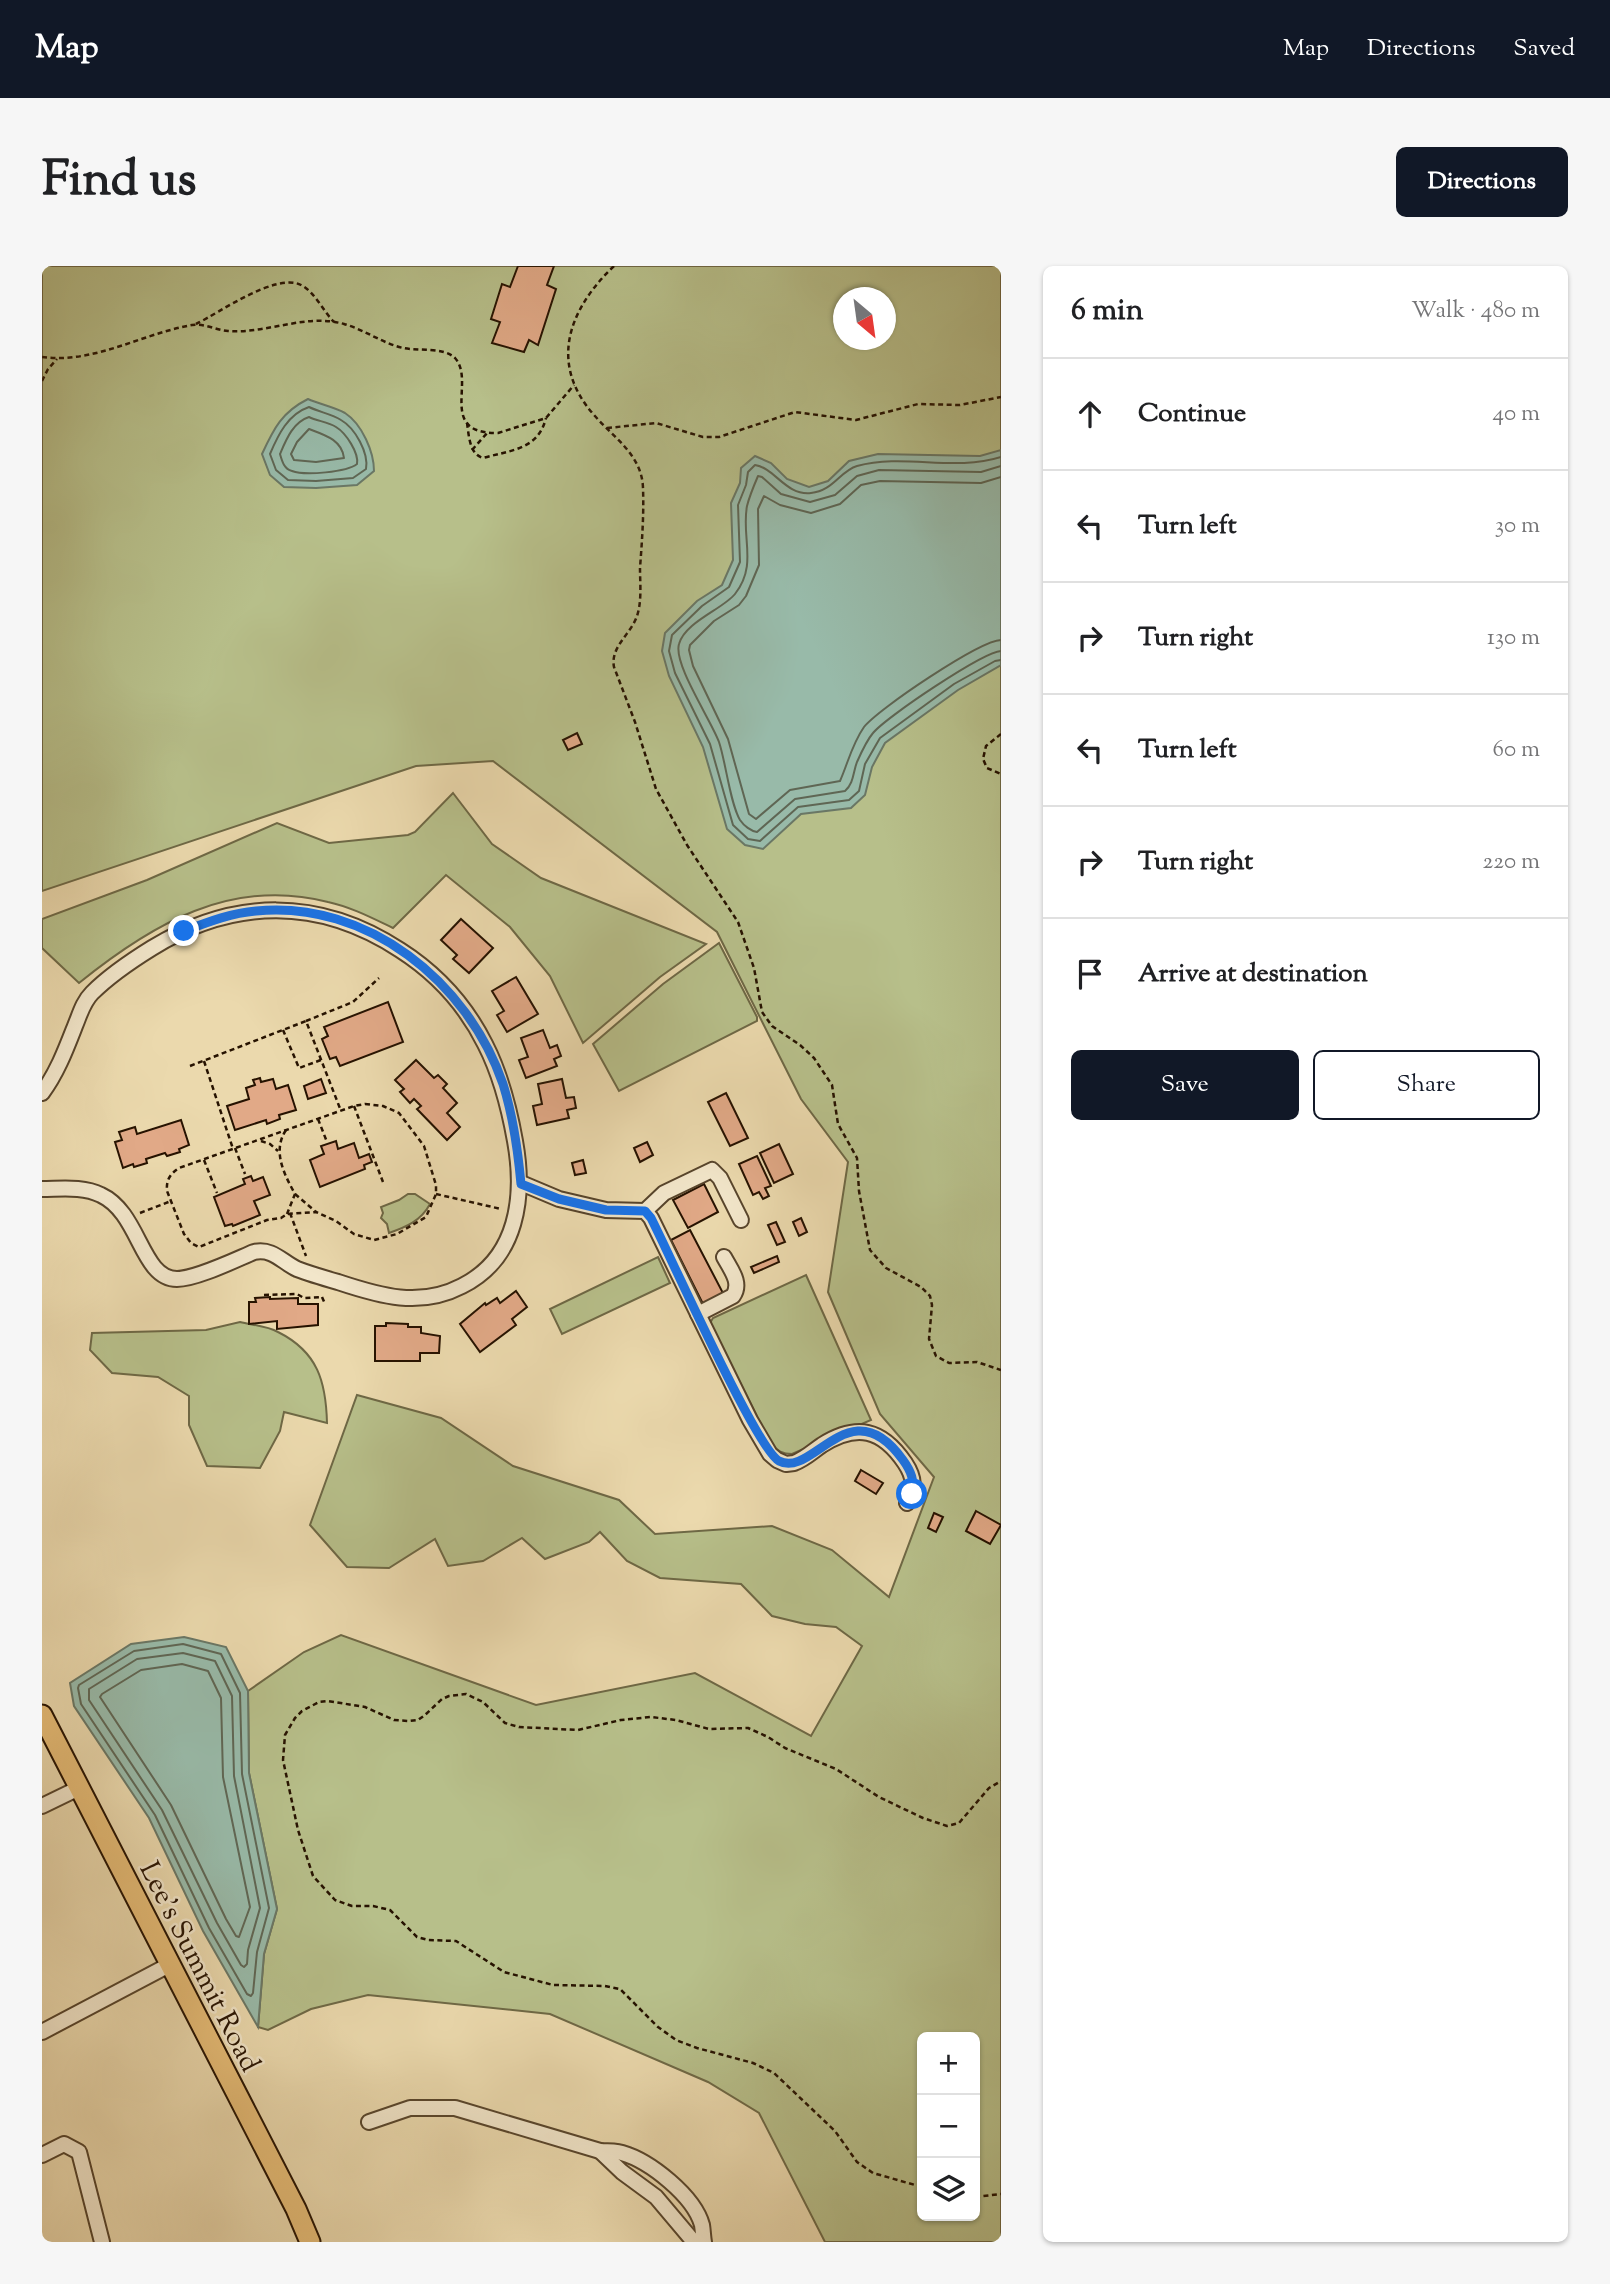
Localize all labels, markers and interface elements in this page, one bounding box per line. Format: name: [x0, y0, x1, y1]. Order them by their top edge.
text: Map: [35, 25, 99, 73]
text: Map: [1283, 32, 1329, 66]
text: Directions: [1367, 32, 1475, 66]
text: Saved: [1513, 32, 1575, 66]
text: Find us: [42, 147, 196, 217]
button: Directions: [1396, 147, 1568, 217]
north arrow: [833, 287, 896, 350]
text: 6 min: [1071, 290, 1143, 333]
text: Walk · 480 m: [1411, 295, 1540, 328]
icon: ahead: [1071, 395, 1109, 433]
text: Continue: [1138, 396, 1246, 433]
text: 40 m: [1493, 398, 1540, 431]
icon: left: [1071, 507, 1109, 545]
text: Turn left: [1138, 508, 1237, 545]
text: 30 m: [1495, 510, 1540, 543]
icon: right: [1071, 619, 1109, 657]
text: Turn right: [1138, 620, 1253, 657]
text: 130 m: [1487, 622, 1540, 655]
icon: left: [1071, 731, 1109, 769]
text: Turn left: [1138, 732, 1237, 769]
text: 60 m: [1492, 734, 1540, 767]
icon: right: [1071, 843, 1109, 881]
text: Turn right: [1138, 844, 1253, 881]
text: 220 m: [1482, 846, 1540, 879]
route end: [168, 915, 199, 946]
icon: arrive: [1071, 955, 1109, 993]
text: Arrive at destination: [1138, 956, 1368, 993]
button: Save: [1071, 1050, 1299, 1120]
button: Share: [1313, 1050, 1540, 1120]
route start: [896, 1478, 927, 1509]
street label: Lee's Summit Road: [128, 1855, 269, 2080]
map controls: [917, 2032, 980, 2221]
button: +: [917, 2032, 980, 2095]
button: −: [917, 2095, 980, 2158]
button: layers: [917, 2158, 980, 2221]

